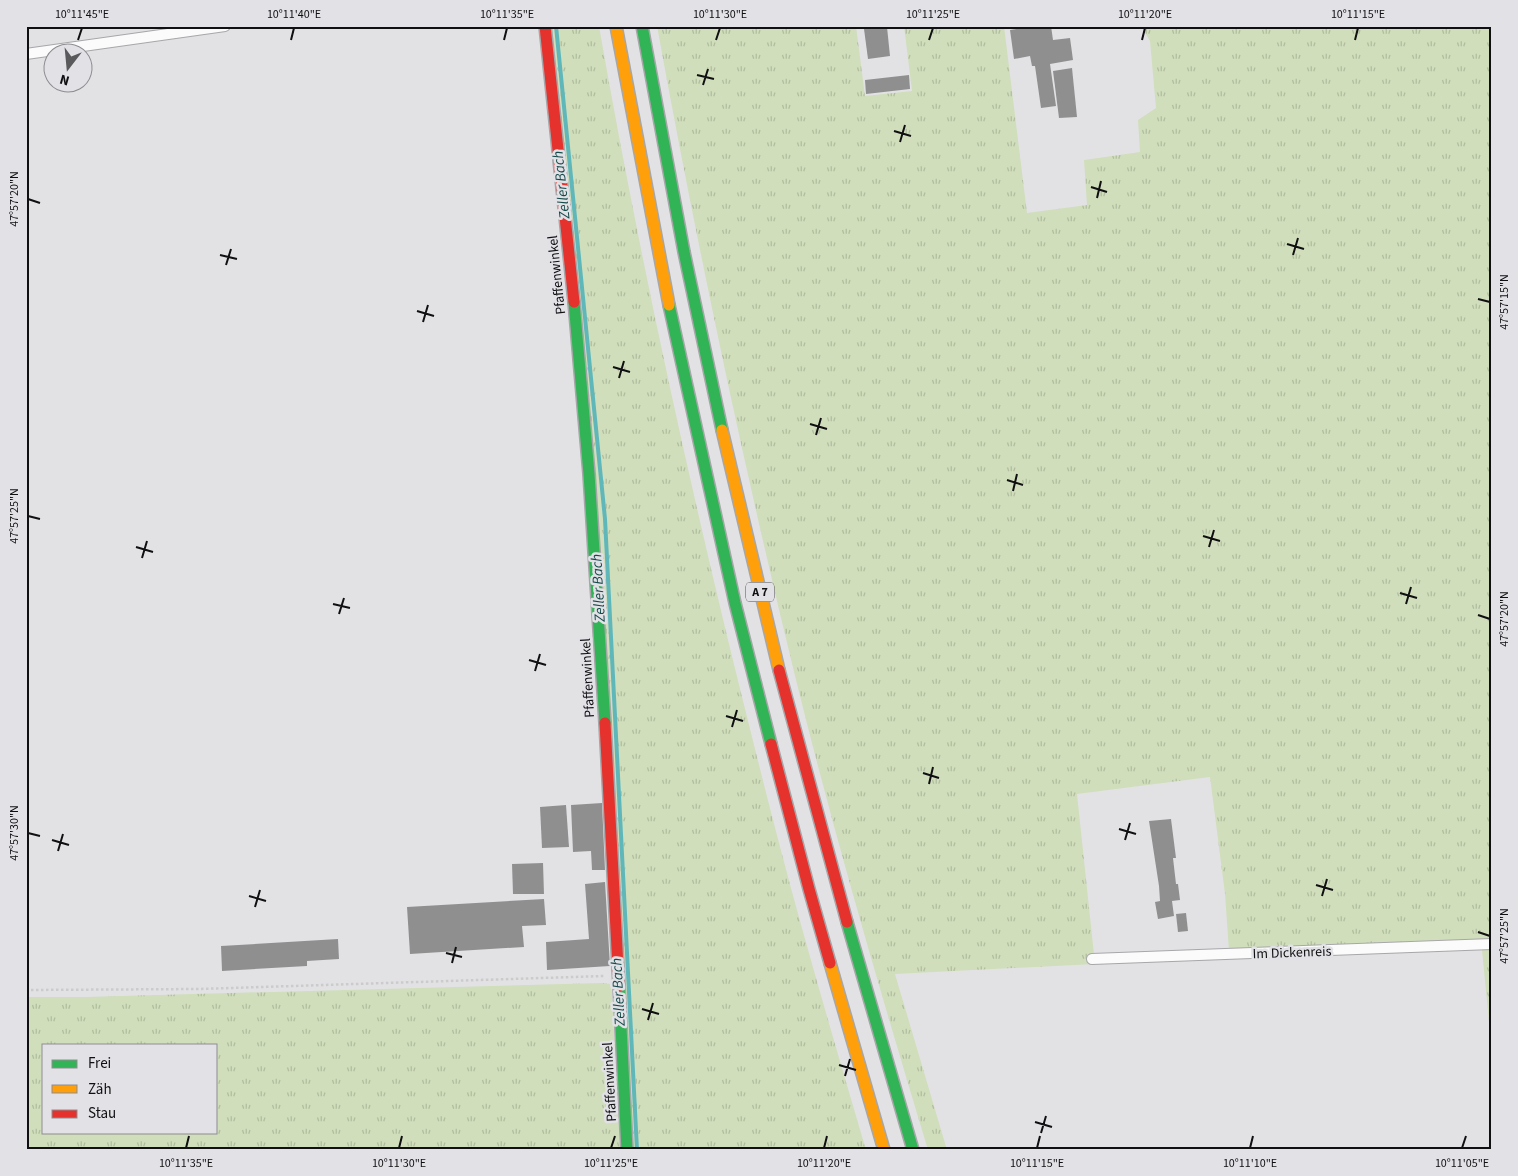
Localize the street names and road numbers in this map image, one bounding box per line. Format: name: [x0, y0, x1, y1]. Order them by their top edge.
street label: Pfaffenwinkel: [543, 234, 571, 316]
road number: A 7: [746, 582, 774, 602]
street label: Pfaffenwinkel: [576, 637, 600, 718]
street label: Im Dickenreis: [1252, 942, 1332, 964]
street label: Pfaffenwinkel: [598, 1041, 622, 1122]

